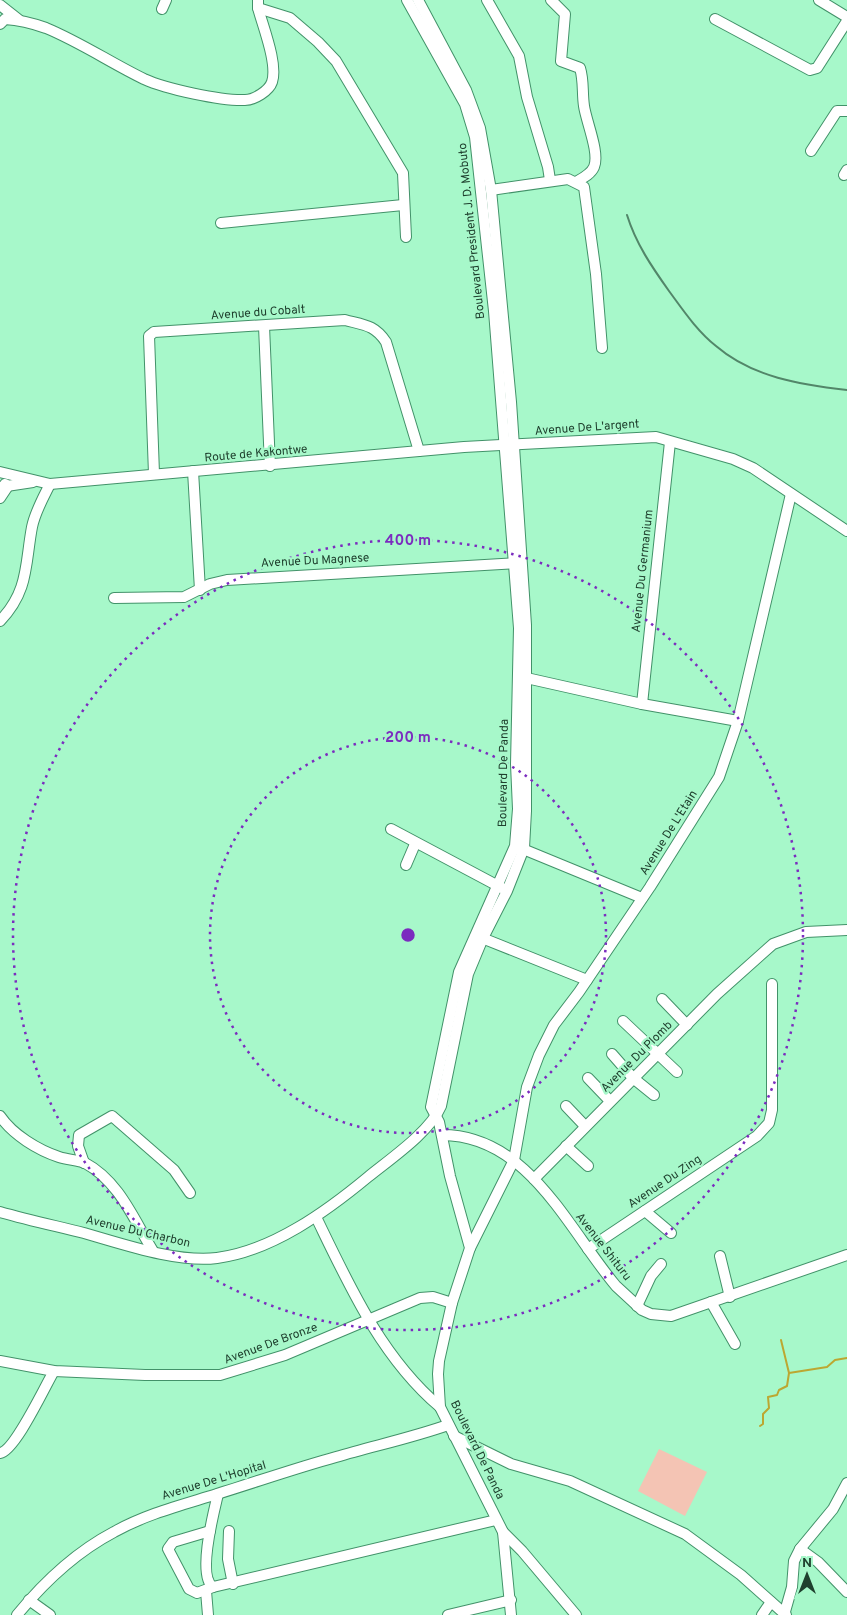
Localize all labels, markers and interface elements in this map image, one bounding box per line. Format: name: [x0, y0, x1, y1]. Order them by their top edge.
street label: Boulevard President J. D. Mobuto: [455, 142, 489, 320]
street label: Avenue du Cobalt: [210, 302, 306, 324]
street label: Avenue De L'argent: [534, 416, 640, 440]
street label: Route de Kakontwe: [204, 442, 308, 466]
street label: Avenue Du Germanium: [629, 509, 657, 633]
text: 400 m: [385, 532, 431, 551]
street label: Avenue Du Magnese: [260, 550, 370, 572]
street label: Boulevard De Panda: [495, 719, 513, 827]
text: 200 m: [385, 729, 431, 748]
street label: Avenue De L'Etain: [636, 788, 702, 878]
centre of rings: [399, 926, 417, 944]
street label: Avenue Du Plomb: [598, 1018, 676, 1096]
street label: Avenue Du Zing: [625, 1152, 705, 1212]
street label: Avenue Shituru: [571, 1210, 635, 1284]
street label: Avenue Du Charbon: [84, 1212, 192, 1252]
street label: Avenue De Bronze: [222, 1320, 320, 1368]
street label: Boulevard De Panda: [446, 1398, 508, 1502]
street label: Avenue De L'Hopital: [160, 1458, 268, 1504]
north arrow: [782, 1550, 832, 1600]
text: N: [802, 1555, 812, 1572]

